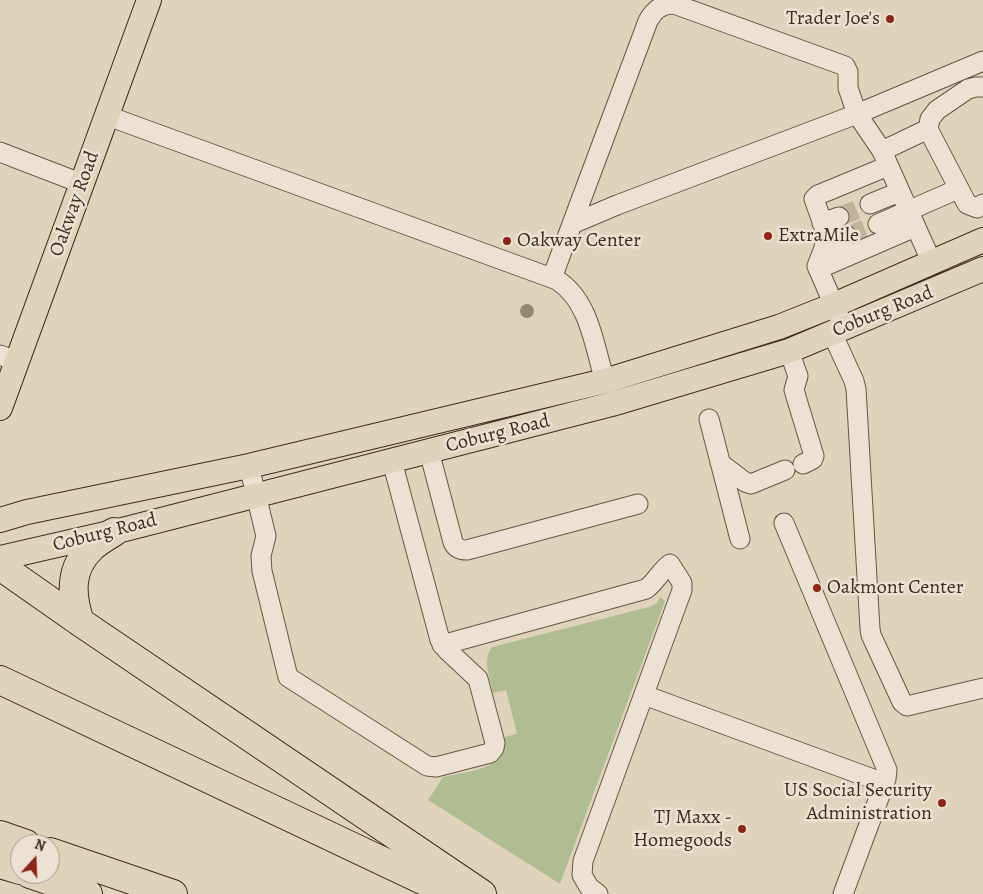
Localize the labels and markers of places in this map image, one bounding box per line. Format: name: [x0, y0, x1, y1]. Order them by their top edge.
place label: Trader Joe's: [786, 7, 880, 31]
marker: Trader Joe's: [884, 13, 896, 25]
place label: ExtraMile: [778, 224, 859, 248]
place label: Oakway Center: [517, 229, 641, 253]
marker: ExtraMile: [762, 230, 774, 242]
marker: Oakway Center: [501, 235, 513, 247]
place label: Oakmont Center: [827, 576, 963, 600]
marker: Oakmont Center: [811, 582, 823, 594]
place label: US Social Security Administration: [784, 779, 932, 826]
marker: US Social Security Administration: [936, 797, 948, 809]
place label: TJ Maxx - Homegoods: [633, 806, 732, 853]
marker: TJ Maxx - Homegoods: [736, 823, 748, 835]

